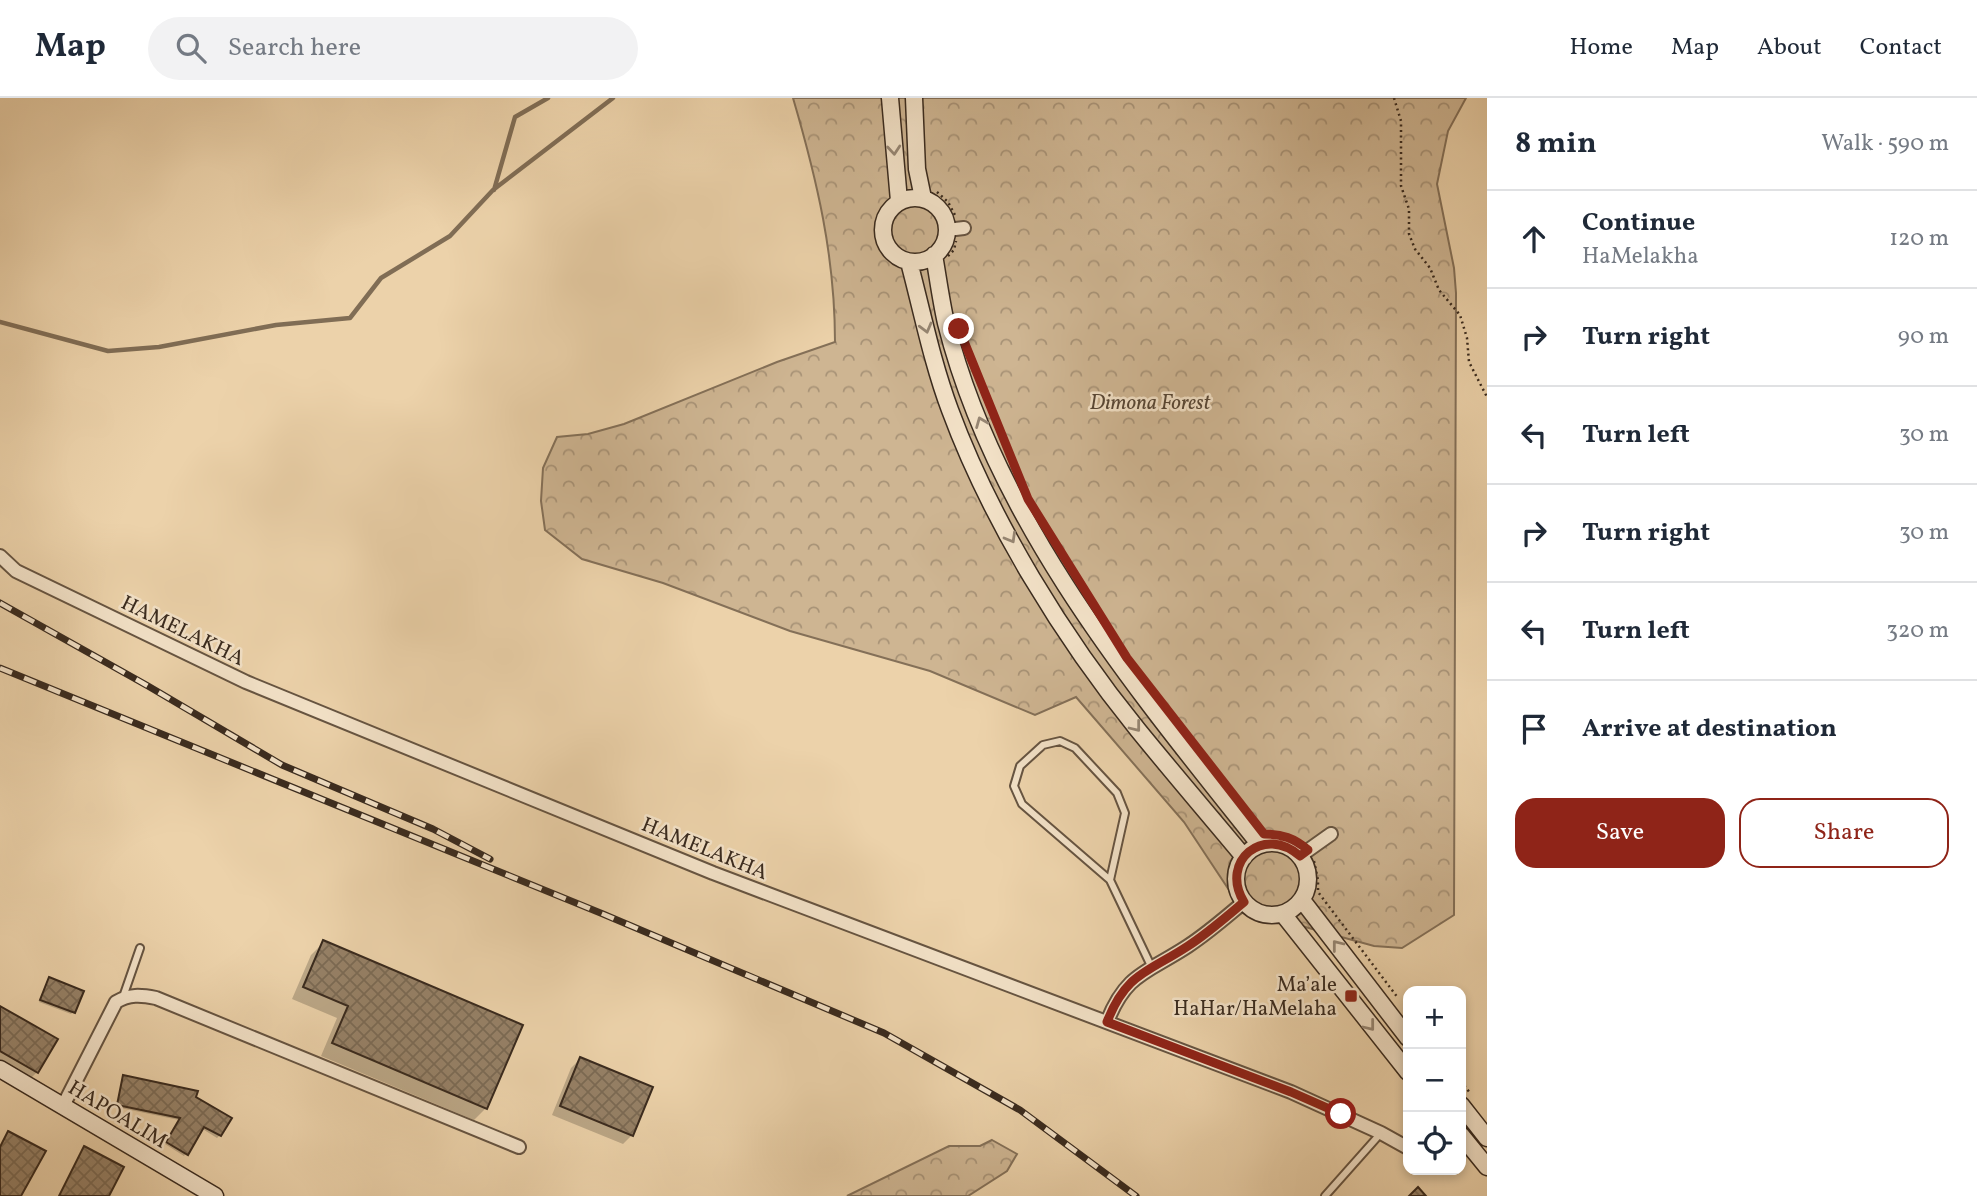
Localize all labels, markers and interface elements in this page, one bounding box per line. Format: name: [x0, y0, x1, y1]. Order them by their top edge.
search box: [148, 17, 638, 80]
text: Map: [35, 25, 106, 71]
icon: search: [172, 29, 210, 67]
text: Search here: [228, 30, 361, 66]
text: Home: [1569, 31, 1633, 65]
text: Map: [1671, 31, 1719, 65]
text: About: [1757, 31, 1822, 65]
text: Contact: [1860, 31, 1942, 65]
text: 8 min: [1515, 123, 1597, 165]
text: Walk · 590 m: [1821, 128, 1949, 160]
one-way arrow: [886, 144, 901, 155]
text: Continue: [1582, 205, 1695, 241]
icon: ahead: [1515, 220, 1553, 258]
text: 120 m: [1889, 223, 1949, 255]
text: HaMelakha: [1582, 241, 1699, 273]
route end: [943, 313, 974, 344]
icon: right: [1515, 318, 1553, 356]
text: Turn right: [1582, 319, 1710, 355]
one-way arrow: [918, 321, 933, 333]
text: 90 m: [1898, 321, 1949, 353]
park label: Dimona Forest: [1090, 389, 1212, 418]
one-way arrow: [975, 416, 989, 428]
icon: left: [1515, 416, 1553, 454]
text: Turn left: [1582, 417, 1690, 453]
text: 30 m: [1899, 419, 1949, 451]
icon: right: [1515, 514, 1553, 552]
text: Turn right: [1582, 515, 1710, 551]
text: 30 m: [1899, 517, 1949, 549]
one-way arrow: [1003, 531, 1016, 543]
street label: HAMELAKHA: [116, 589, 249, 674]
icon: left: [1515, 612, 1553, 650]
text: Turn left: [1582, 613, 1690, 649]
text: 320 m: [1886, 615, 1949, 647]
icon: arrive: [1515, 710, 1553, 748]
text: Arrive at destination: [1582, 711, 1837, 747]
one-way arrow: [1128, 720, 1141, 732]
button: Save: [1515, 798, 1725, 868]
button: Share: [1739, 798, 1949, 868]
street label: HAMELAKHA: [637, 811, 772, 888]
one-way arrow: [1332, 941, 1345, 953]
place label: Ma’ale HaHar/HaMelaha: [1173, 971, 1337, 1024]
map controls: [1403, 986, 1466, 1175]
button: +: [1403, 986, 1466, 1049]
marker: Ma’ale HaHar/HaMelaha: [1343, 988, 1359, 1004]
one-way arrow: [1362, 1018, 1375, 1030]
button: −: [1403, 1049, 1466, 1112]
street label: HAPOALIM: [62, 1074, 172, 1156]
route start: [1325, 1098, 1356, 1129]
button: locate: [1403, 1112, 1466, 1175]

